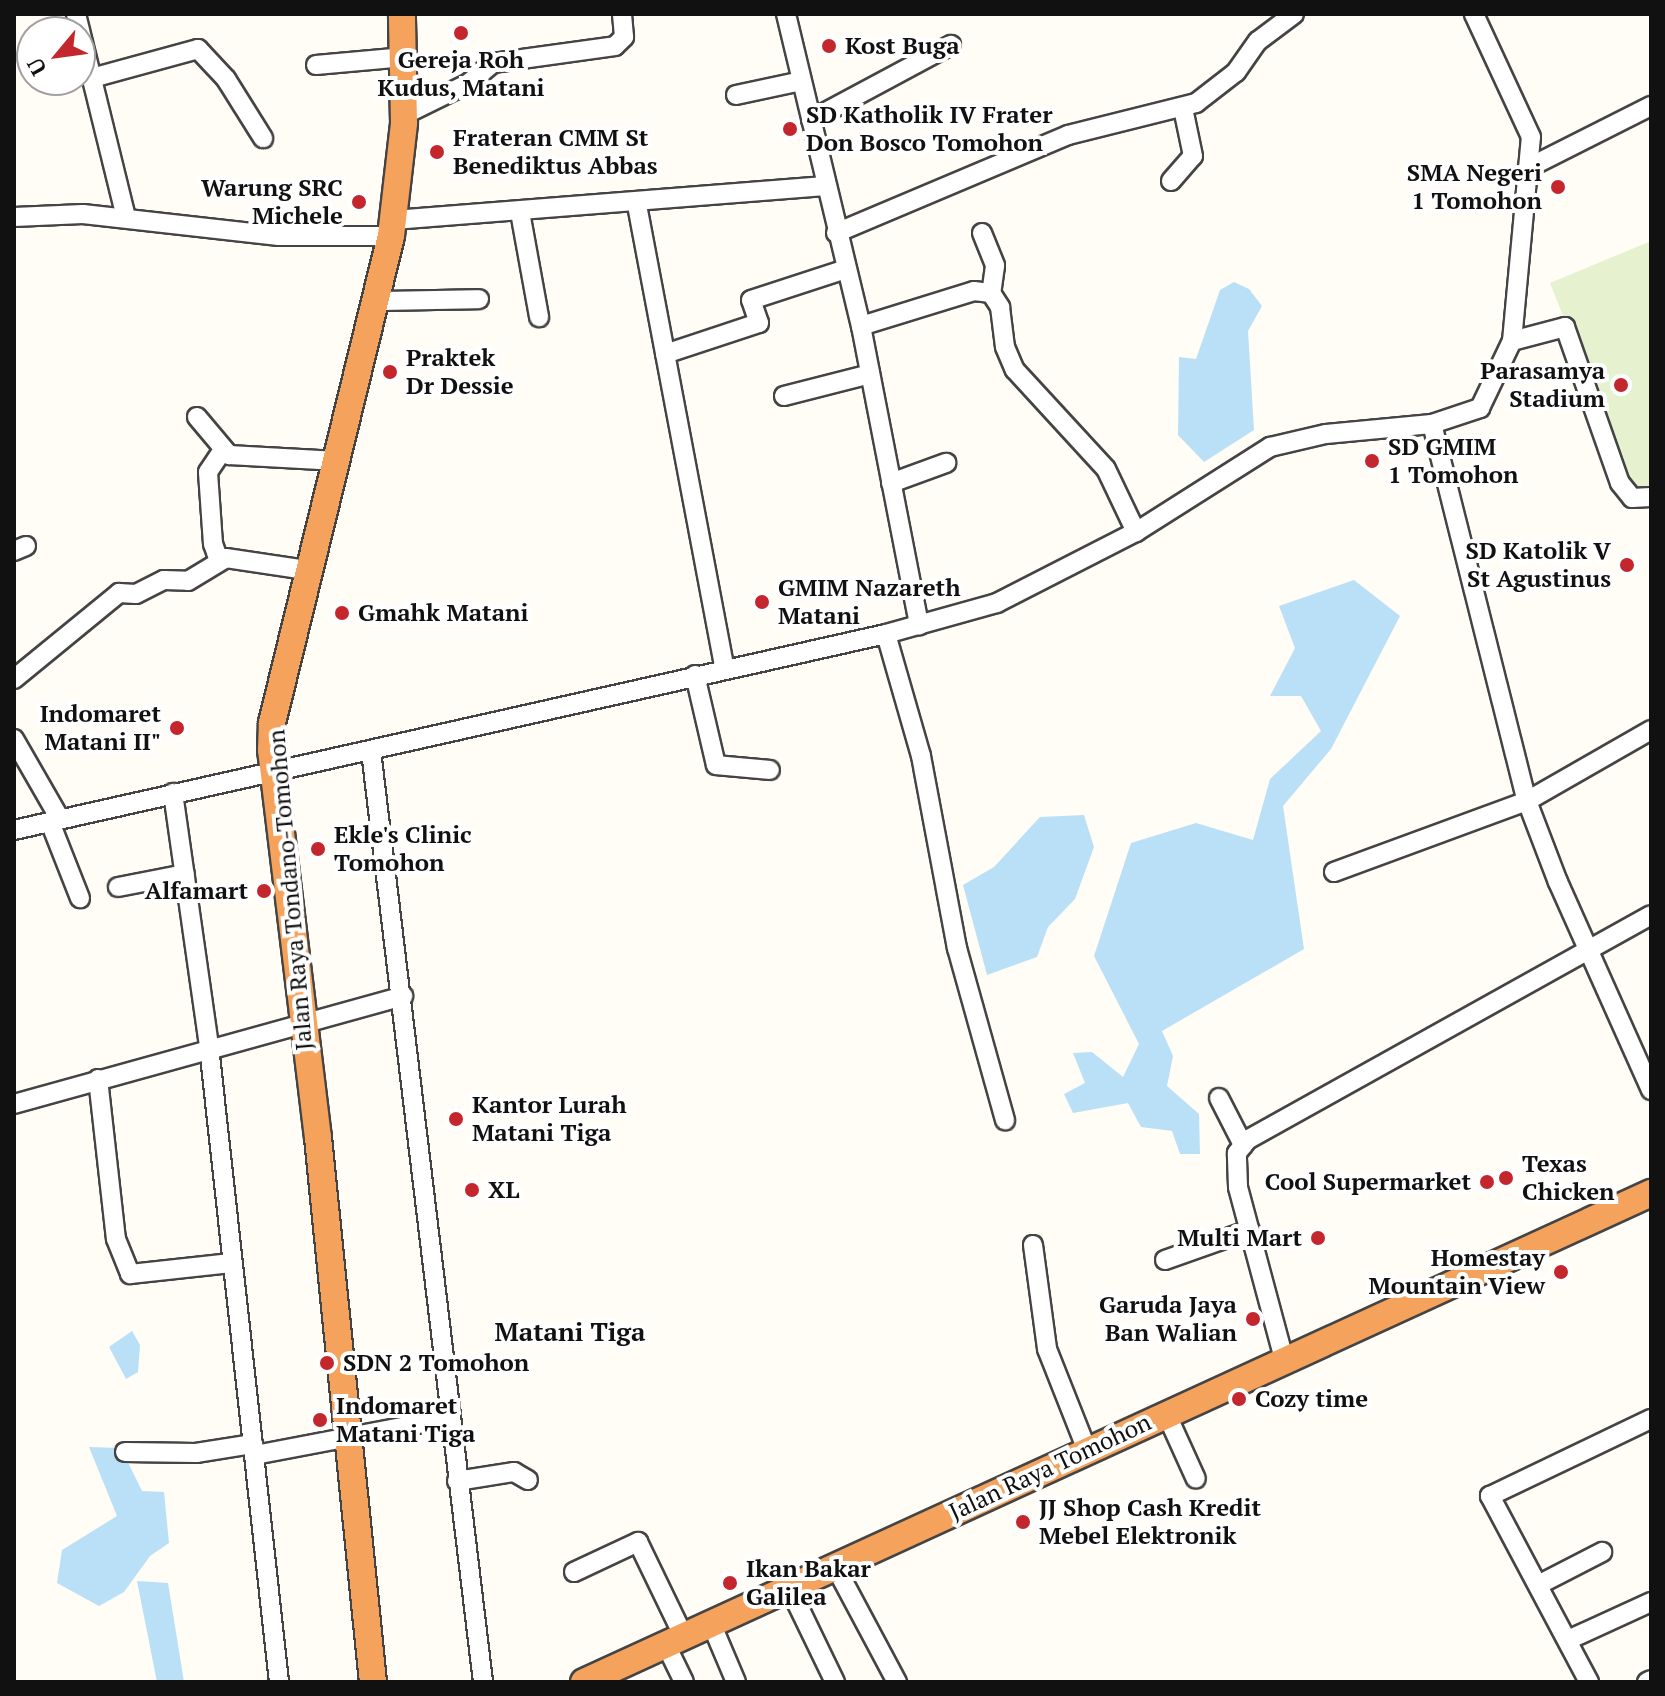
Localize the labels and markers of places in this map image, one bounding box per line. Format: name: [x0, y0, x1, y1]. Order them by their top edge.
marker: Gereja Roh Kudus, Matani: [452, 24, 470, 42]
place label: Kost Buga: [845, 32, 960, 60]
marker: Kost Buga: [820, 37, 838, 55]
place label: Gereja Roh Kudus, Matani: [377, 46, 545, 102]
place label: SD Katholik IV Frater Don Bosco Tomohon: [806, 101, 1053, 157]
marker: SD Katholik IV Frater Don Bosco Tomohon: [781, 120, 799, 138]
place label: Frateran CMM St Benediktus Abbas: [453, 124, 658, 180]
marker: Frateran CMM St Benediktus Abbas: [428, 143, 446, 161]
place label: SMA Negeri 1 Tomohon: [1406, 159, 1542, 215]
place label: Warung SRC Michele: [201, 174, 343, 230]
marker: SMA Negeri 1 Tomohon: [1549, 178, 1567, 196]
marker: Warung SRC Michele: [350, 193, 368, 211]
place label: Praktek Dr Dessie: [406, 344, 514, 400]
place label: Parasamya Stadium: [1480, 357, 1605, 413]
marker: Praktek Dr Dessie: [381, 363, 399, 381]
marker: Parasamya Stadium: [1612, 376, 1630, 394]
place label: SD GMIM 1 Tomohon: [1388, 433, 1518, 489]
marker: SD GMIM 1 Tomohon: [1363, 452, 1381, 470]
place label: SD Katolik V St Agustinus: [1465, 537, 1611, 593]
marker: SD Katolik V St Agustinus: [1618, 556, 1636, 574]
place label: GMIM Nazareth Matani: [778, 574, 961, 630]
marker: GMIM Nazareth Matani: [753, 593, 771, 611]
place label: Gmahk Matani: [358, 599, 528, 627]
marker: Gmahk Matani: [333, 604, 351, 622]
place label: Indomaret Matani II": [40, 700, 161, 756]
marker: Indomaret Matani II": [168, 719, 186, 737]
place label: Ekle's Clinic Tomohon: [334, 821, 472, 877]
marker: Ekle's Clinic Tomohon: [309, 840, 327, 858]
place label: Alfamart: [145, 877, 248, 905]
marker: Alfamart: [255, 882, 273, 900]
place label: Kantor Lurah Matani Tiga: [472, 1091, 627, 1147]
marker: Kantor Lurah Matani Tiga: [447, 1110, 465, 1128]
place label: Texas Chicken: [1522, 1150, 1615, 1206]
place label: Cool Supermarket: [1265, 1168, 1471, 1196]
marker: Texas Chicken: [1497, 1169, 1515, 1187]
marker: Cool Supermarket: [1478, 1173, 1496, 1191]
place label: XL: [488, 1176, 519, 1204]
marker: XL: [463, 1181, 481, 1199]
place label: Multi Mart: [1177, 1224, 1302, 1252]
marker: Multi Mart: [1309, 1229, 1327, 1247]
place label: Homestay Mountain View: [1368, 1244, 1545, 1300]
marker: Homestay Mountain View: [1552, 1263, 1570, 1281]
place label: Garuda Jaya Ban Walian: [1099, 1291, 1237, 1347]
marker: Garuda Jaya Ban Walian: [1244, 1310, 1262, 1328]
place label: SDN 2 Tomohon: [343, 1349, 529, 1377]
marker: SDN 2 Tomohon: [318, 1354, 336, 1372]
place label: Cozy time: [1255, 1385, 1368, 1413]
marker: Cozy time: [1230, 1390, 1248, 1408]
place label: Indomaret Matani Tiga: [336, 1392, 475, 1448]
marker: Indomaret Matani Tiga: [311, 1411, 329, 1429]
place label: JJ Shop Cash Kredit Mebel Elektronik: [1039, 1494, 1261, 1550]
marker: JJ Shop Cash Kredit Mebel Elektronik: [1014, 1513, 1032, 1531]
place label: Ikan Bakar Galilea: [746, 1555, 871, 1611]
marker: Ikan Bakar Galilea: [721, 1574, 739, 1592]

